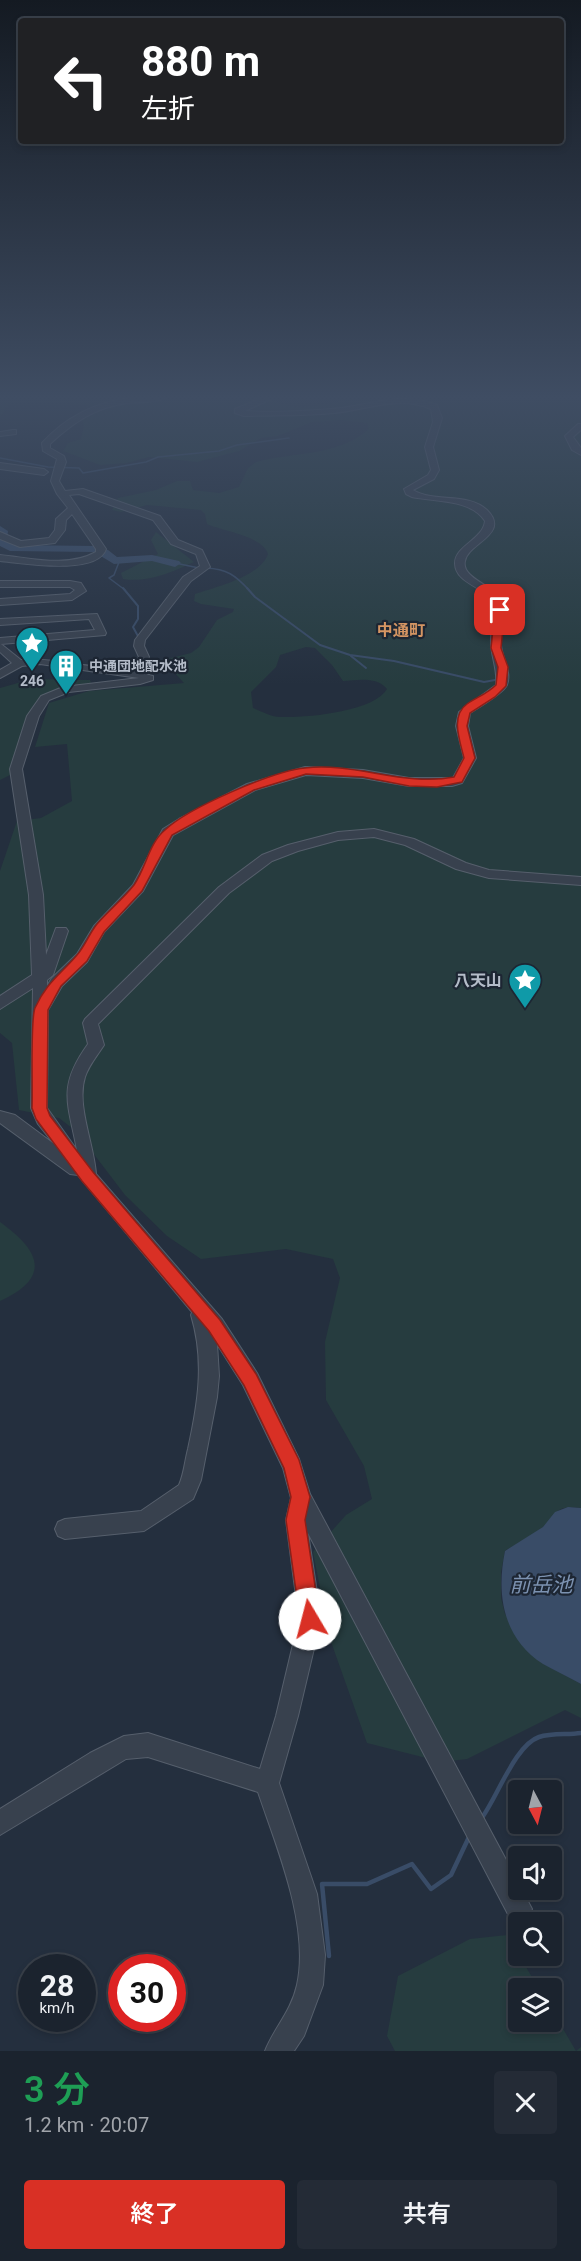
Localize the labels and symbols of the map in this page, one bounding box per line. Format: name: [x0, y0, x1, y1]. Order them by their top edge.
pin: [474, 584, 525, 635]
district label: 中通町: [377, 621, 425, 640]
place icon: 246: [14, 625, 50, 672]
building icon: 中通団地配水池: [48, 648, 84, 695]
place label: 中通団地配水池: [89, 658, 187, 674]
place label: 246: [20, 673, 44, 689]
place icon: 八天山: [507, 962, 543, 1009]
place label: 八天山: [454, 971, 502, 990]
water label: 前岳池: [510, 1573, 574, 1597]
position arrow: [278, 1587, 342, 1651]
north arrow: [508, 1780, 562, 1834]
speed limit sign: 30: [108, 1954, 186, 2032]

